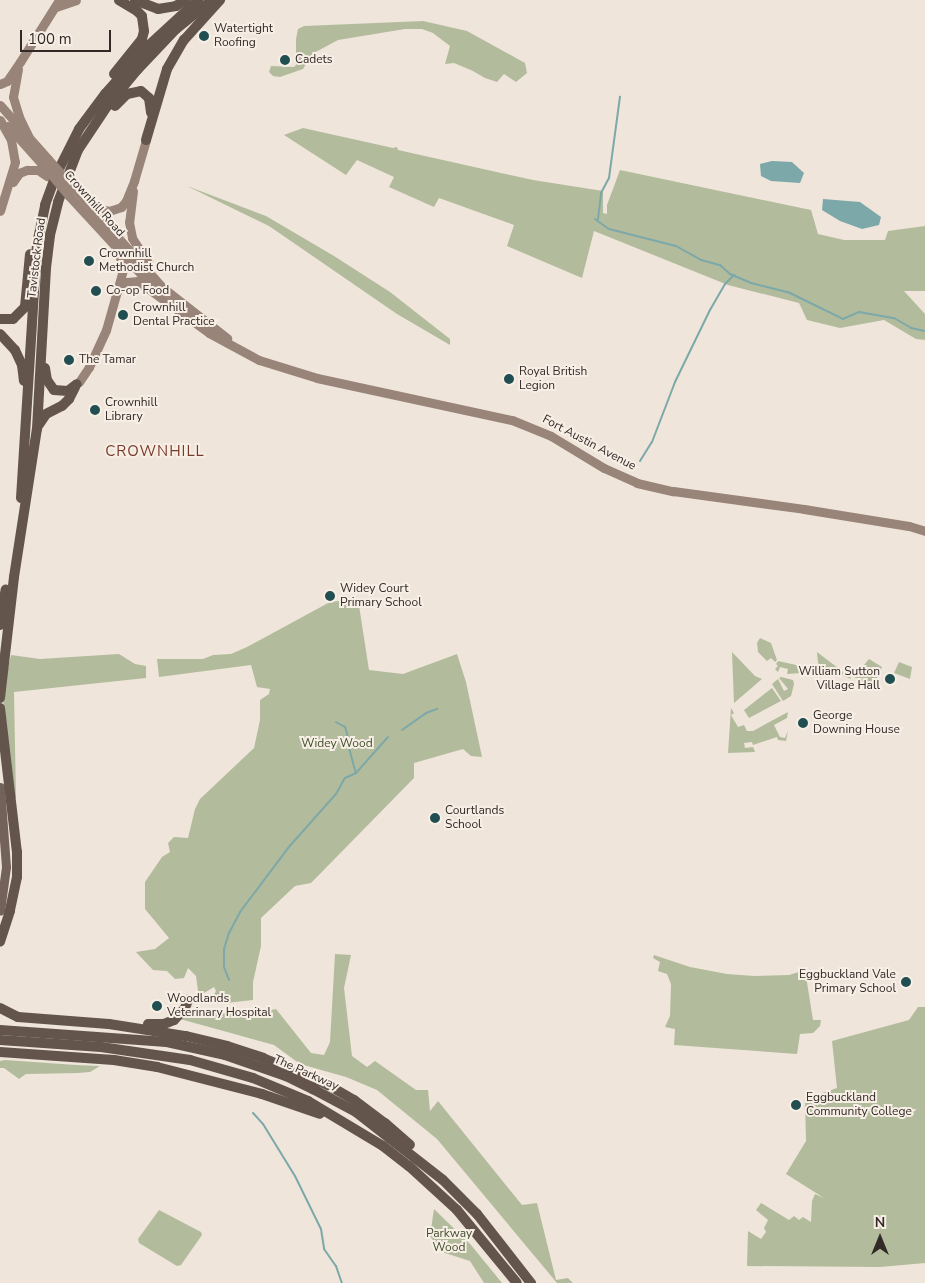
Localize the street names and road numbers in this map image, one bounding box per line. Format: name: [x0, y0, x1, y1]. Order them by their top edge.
street label: Crownhill Road: [61, 168, 127, 240]
street label: Tavistock Road: [25, 217, 49, 299]
street label: Fort Austin Avenue: [540, 412, 638, 474]
street label: The Parkway: [271, 1052, 341, 1094]

